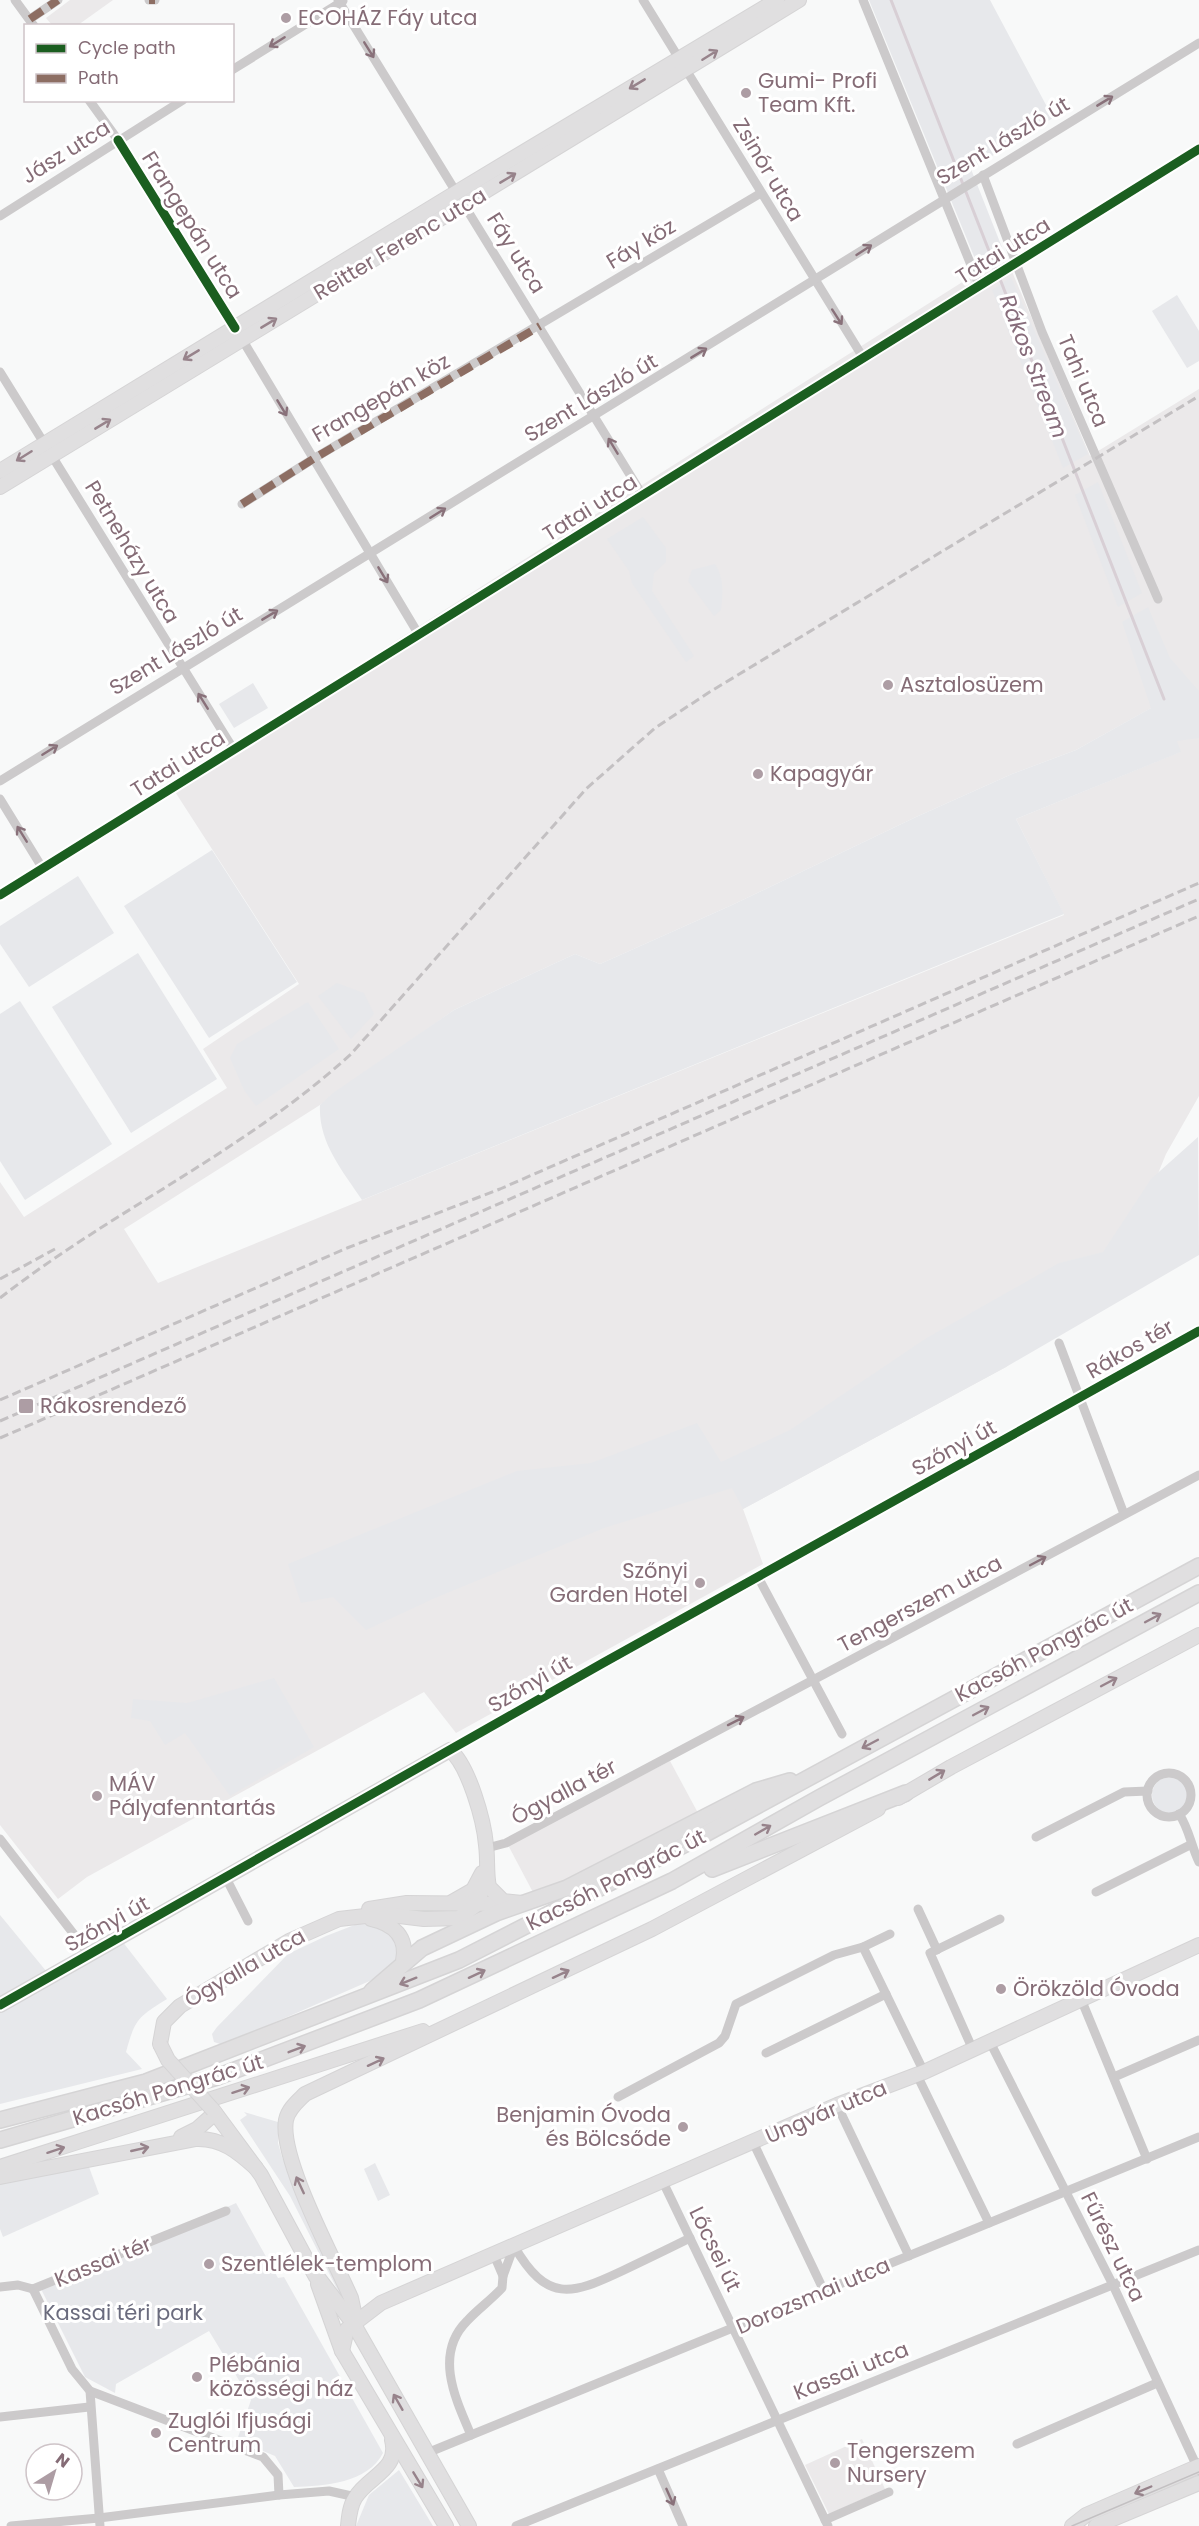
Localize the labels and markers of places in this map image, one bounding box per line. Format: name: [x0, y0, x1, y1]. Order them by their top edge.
place label: ECOHÁZ Fáy utca: [298, 3, 477, 32]
marker: ECOHÁZ Fáy utca: [279, 11, 293, 25]
place label: Gumi- Profi Team Kft.: [758, 66, 877, 119]
marker: Gumi- Profi Team Kft.: [739, 86, 753, 100]
place label: Asztalosüzem: [900, 670, 1044, 699]
marker: Asztalosüzem: [881, 678, 895, 692]
place label: Kapagyár: [770, 759, 873, 788]
marker: Kapagyár: [751, 767, 765, 781]
place label: Rákosrendező: [40, 1391, 187, 1420]
marker: Rákosrendező: [17, 1397, 35, 1415]
place label: Szőnyi Garden Hotel: [550, 1556, 688, 1609]
marker: Szőnyi Garden Hotel: [693, 1576, 707, 1590]
place label: MÁV Pályafenntartás: [109, 1769, 276, 1822]
marker: MÁV Pályafenntartás: [90, 1789, 104, 1803]
place label: Örökzöld Óvoda: [1013, 1974, 1180, 2003]
marker: Örökzöld Óvoda: [994, 1982, 1008, 1996]
place label: Benjamin Óvoda és Bölcsőde: [496, 2100, 671, 2153]
marker: Benjamin Óvoda és Bölcsőde: [676, 2120, 690, 2134]
place label: Szentlélek-templom: [221, 2249, 432, 2278]
marker: Szentlélek-templom: [202, 2257, 216, 2271]
place label: Plébánia közösségi ház: [209, 2350, 353, 2403]
marker: Plébánia közösségi ház: [190, 2370, 204, 2384]
place label: Zuglói Ifjusági Centrum: [168, 2406, 312, 2459]
marker: Zuglói Ifjusági Centrum: [149, 2426, 163, 2440]
place label: Tengerszem Nursery: [847, 2436, 975, 2489]
marker: Tengerszem Nursery: [828, 2456, 842, 2470]

